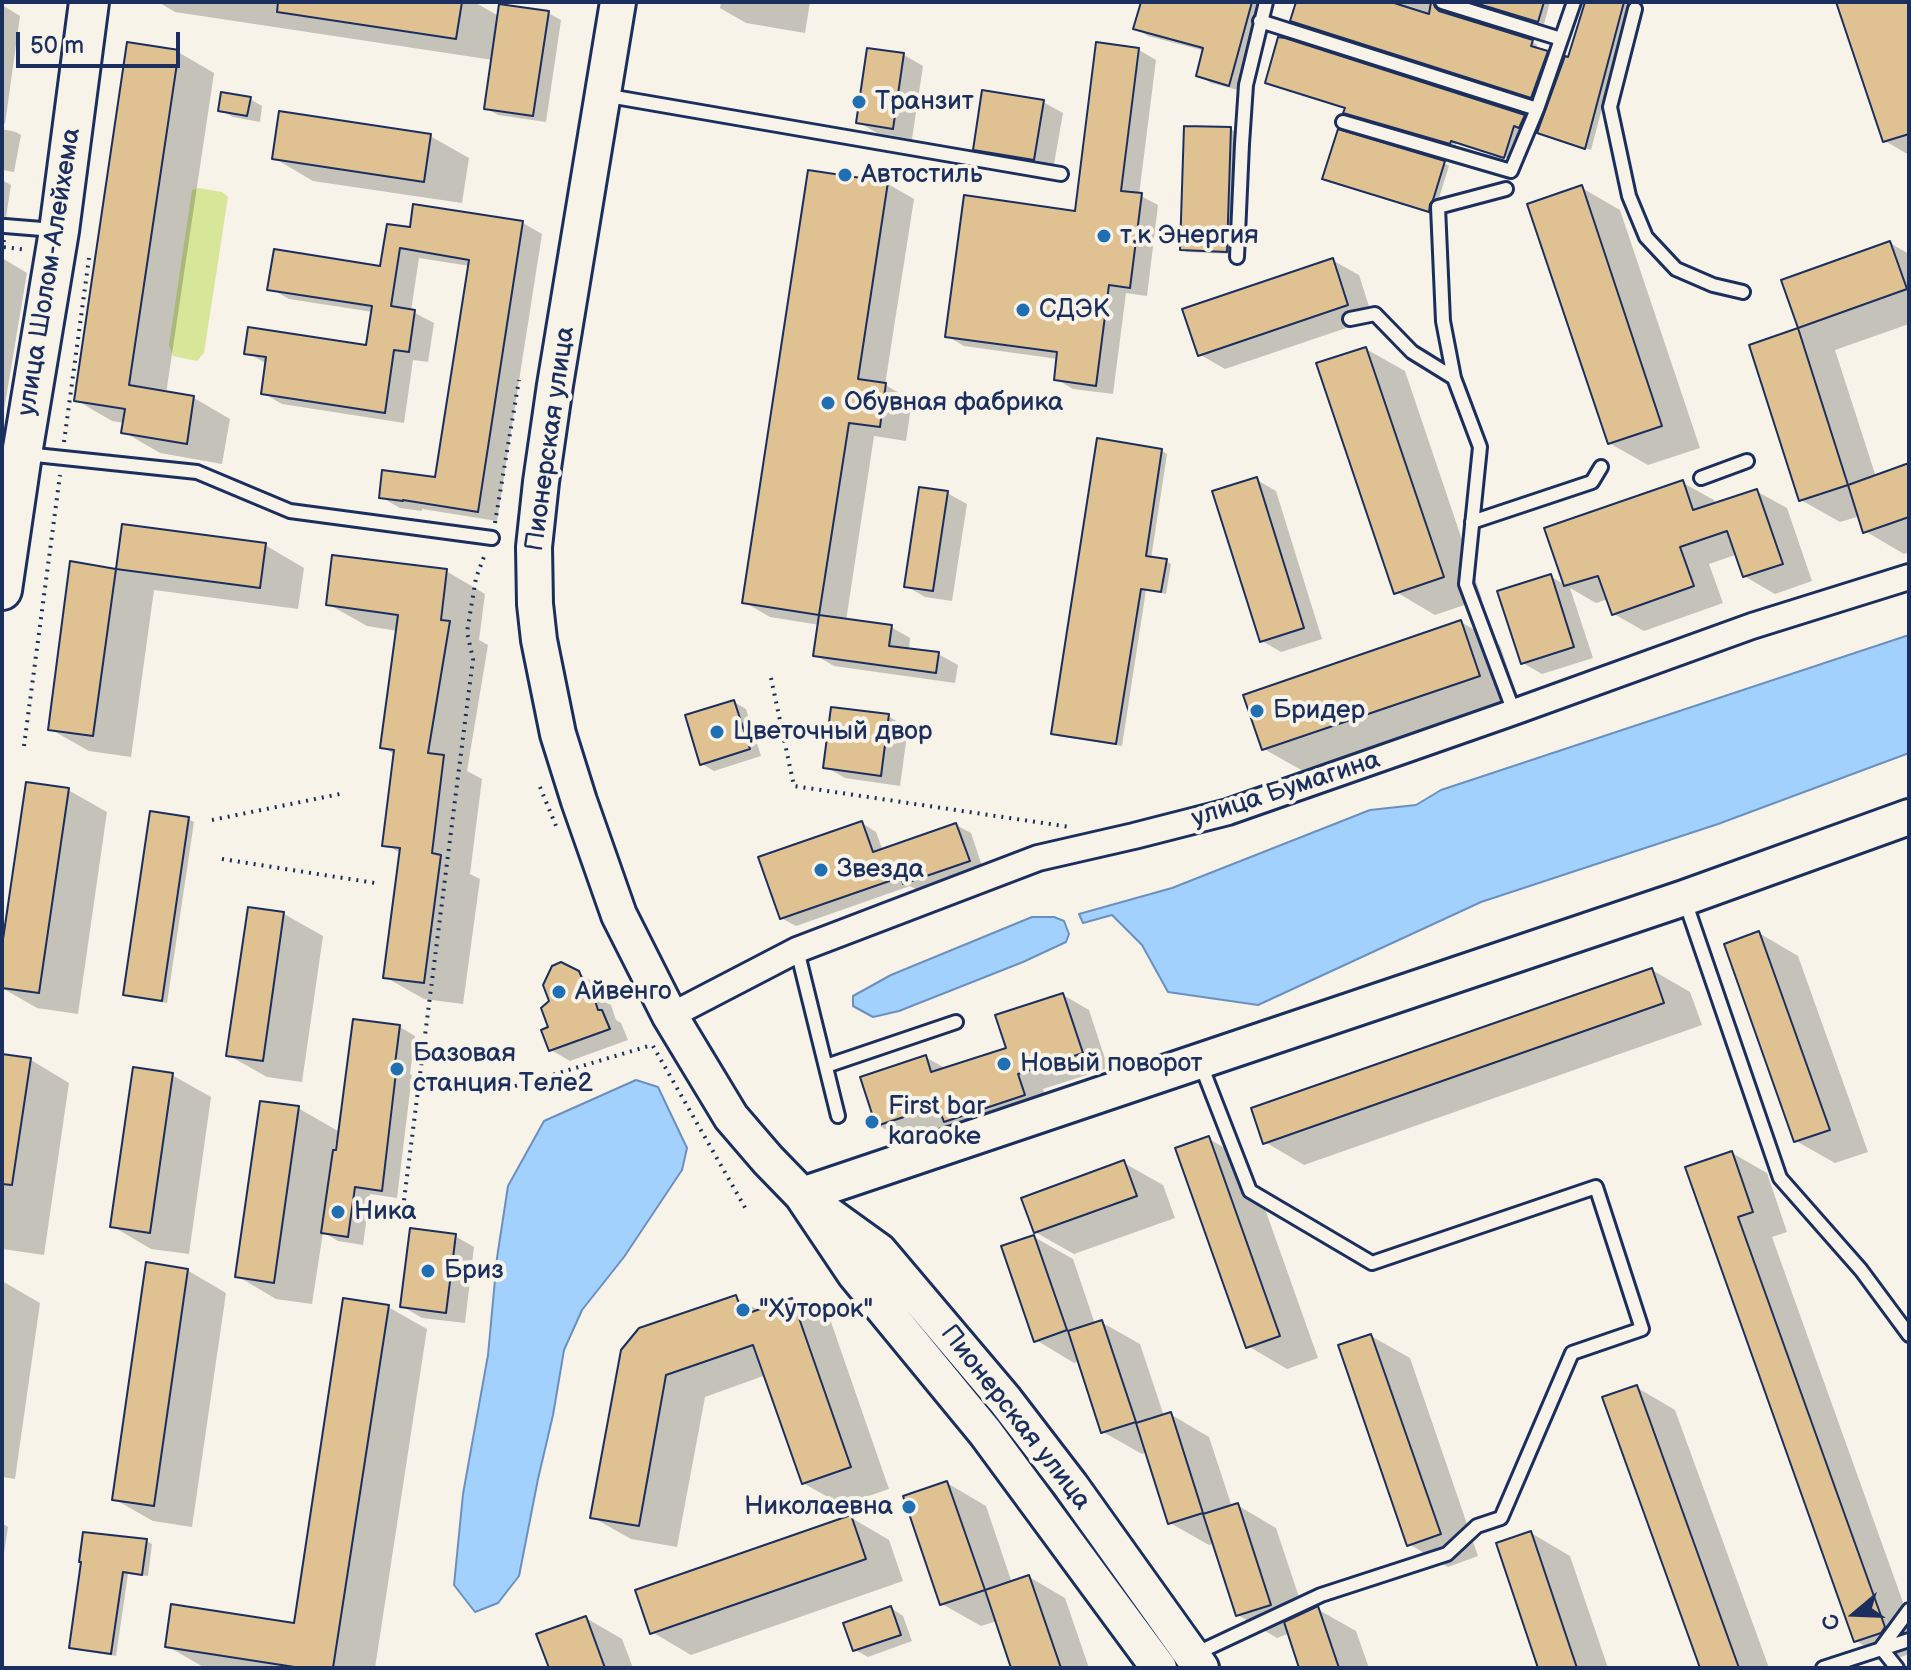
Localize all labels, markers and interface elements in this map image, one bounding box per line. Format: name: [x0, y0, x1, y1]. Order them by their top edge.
scale bar: [20, 16, 184, 66]
text: 50 m: [30, 31, 84, 60]
place label: Транзит: [875, 86, 974, 118]
marker: Транзит: [850, 93, 868, 111]
street label: улица Шолом-Алейхема: [12, 126, 88, 418]
place label: Автостиль: [861, 159, 982, 191]
marker: Автостиль: [836, 166, 854, 184]
place label: т.к Энергия: [1120, 220, 1259, 252]
marker: т.к Энергия: [1095, 227, 1113, 245]
place label: СДЭК: [1039, 294, 1109, 326]
marker: СДЭК: [1014, 301, 1032, 319]
street label: Пионерская улица: [520, 325, 582, 553]
place label: Обувная фабрика: [844, 387, 1063, 419]
marker: Обувная фабрика: [819, 394, 837, 412]
place label: Бридер: [1273, 695, 1365, 727]
marker: Бридер: [1248, 702, 1266, 720]
place label: Цветочный двор: [733, 716, 932, 748]
marker: Цветочный двор: [708, 723, 726, 741]
street label: улица Бумагина: [1188, 745, 1384, 835]
place label: Звезда: [837, 854, 924, 886]
marker: Звезда: [812, 861, 830, 879]
place label: Айвенго: [575, 976, 671, 1008]
marker: Айвенго: [550, 983, 568, 1001]
place label: Базовая станция Теле2: [413, 1038, 593, 1100]
place label: Новый поворот: [1020, 1048, 1203, 1080]
marker: Новый поворот: [995, 1055, 1013, 1073]
marker: Базовая станция Теле2: [388, 1060, 406, 1078]
place label: First bar karaoke: [888, 1091, 986, 1152]
marker: First bar karaoke: [863, 1113, 881, 1131]
place label: Ника: [354, 1196, 417, 1228]
marker: Ника: [329, 1203, 347, 1221]
place label: Бриз: [444, 1255, 504, 1287]
marker: Бриз: [419, 1262, 437, 1280]
place label: "Хуторок": [759, 1294, 873, 1326]
marker: "Хуторок": [734, 1301, 752, 1319]
street label: Пионерская улица: [933, 1319, 1097, 1517]
place label: Николаевна: [744, 1491, 893, 1523]
marker: Николаевна: [900, 1498, 918, 1516]
north arrow: [1815, 1574, 1895, 1654]
text: С: [1817, 1610, 1847, 1634]

